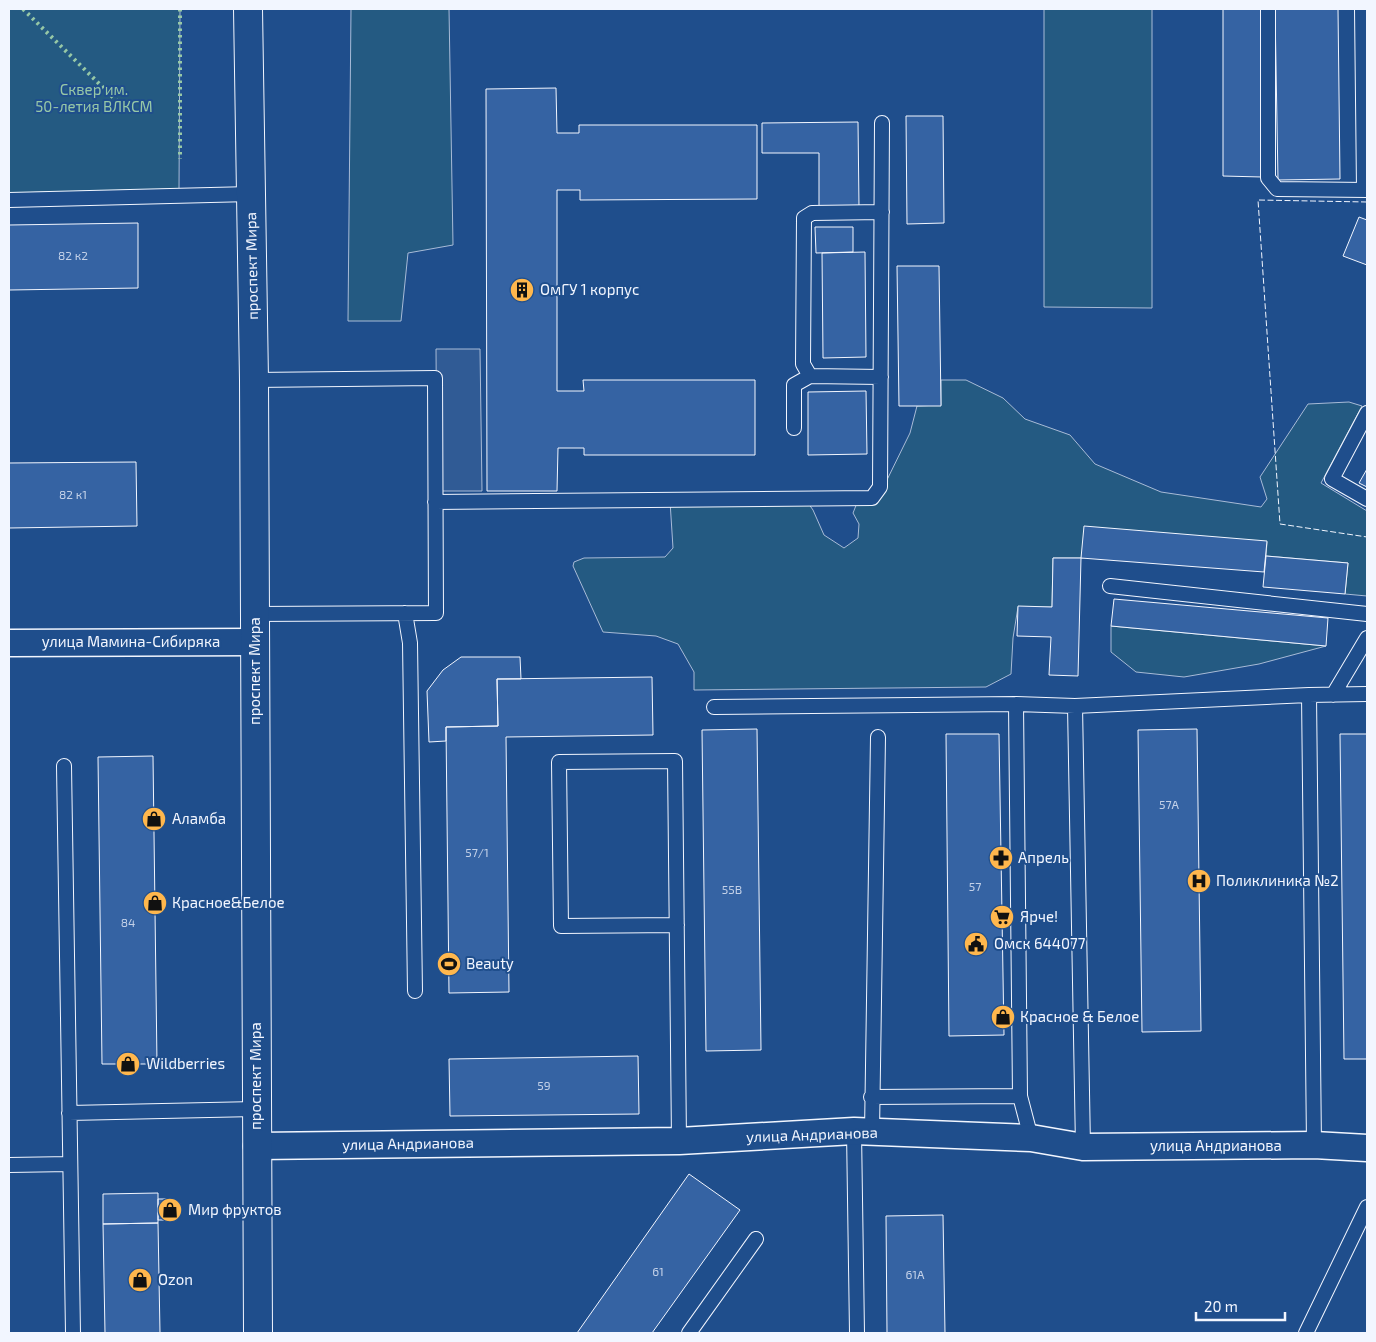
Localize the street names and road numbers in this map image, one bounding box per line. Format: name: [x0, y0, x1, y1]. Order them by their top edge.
street label: проспект Мира: [241, 212, 261, 320]
street label: проспект Мира: [245, 617, 263, 725]
street label: улица Мамина-Сибиряка: [42, 632, 220, 651]
street label: проспект Мира: [246, 1022, 264, 1130]
street label: улица Андрианова: [746, 1123, 878, 1146]
street label: улица Андрианова: [342, 1133, 474, 1154]
street label: улица Андрианова: [1150, 1136, 1282, 1155]

